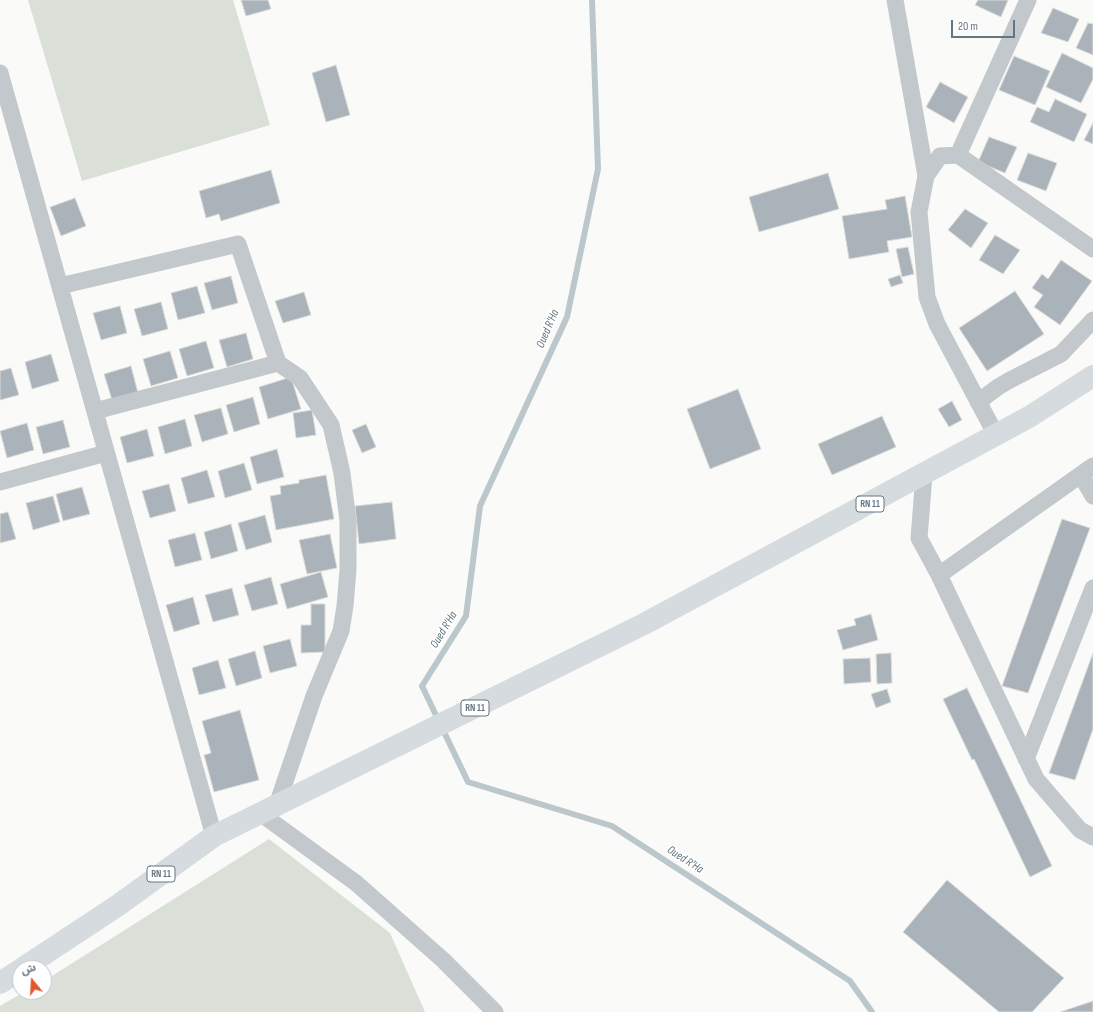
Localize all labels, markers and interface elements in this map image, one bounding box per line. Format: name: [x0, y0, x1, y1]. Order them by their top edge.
scale bar: [953, 12, 1017, 38]
text: 20 m: [958, 19, 978, 34]
water label: Oued R'Ha: [534, 308, 562, 350]
road number: RN 11: [856, 496, 884, 512]
water label: Oued R'Ha: [427, 609, 461, 651]
road number: RN 11: [461, 700, 489, 716]
water label: Oued R'Ha: [664, 843, 706, 877]
road number: RN 11: [147, 866, 175, 882]
north arrow: [12, 960, 52, 1000]
text: ش: [19, 961, 38, 978]

